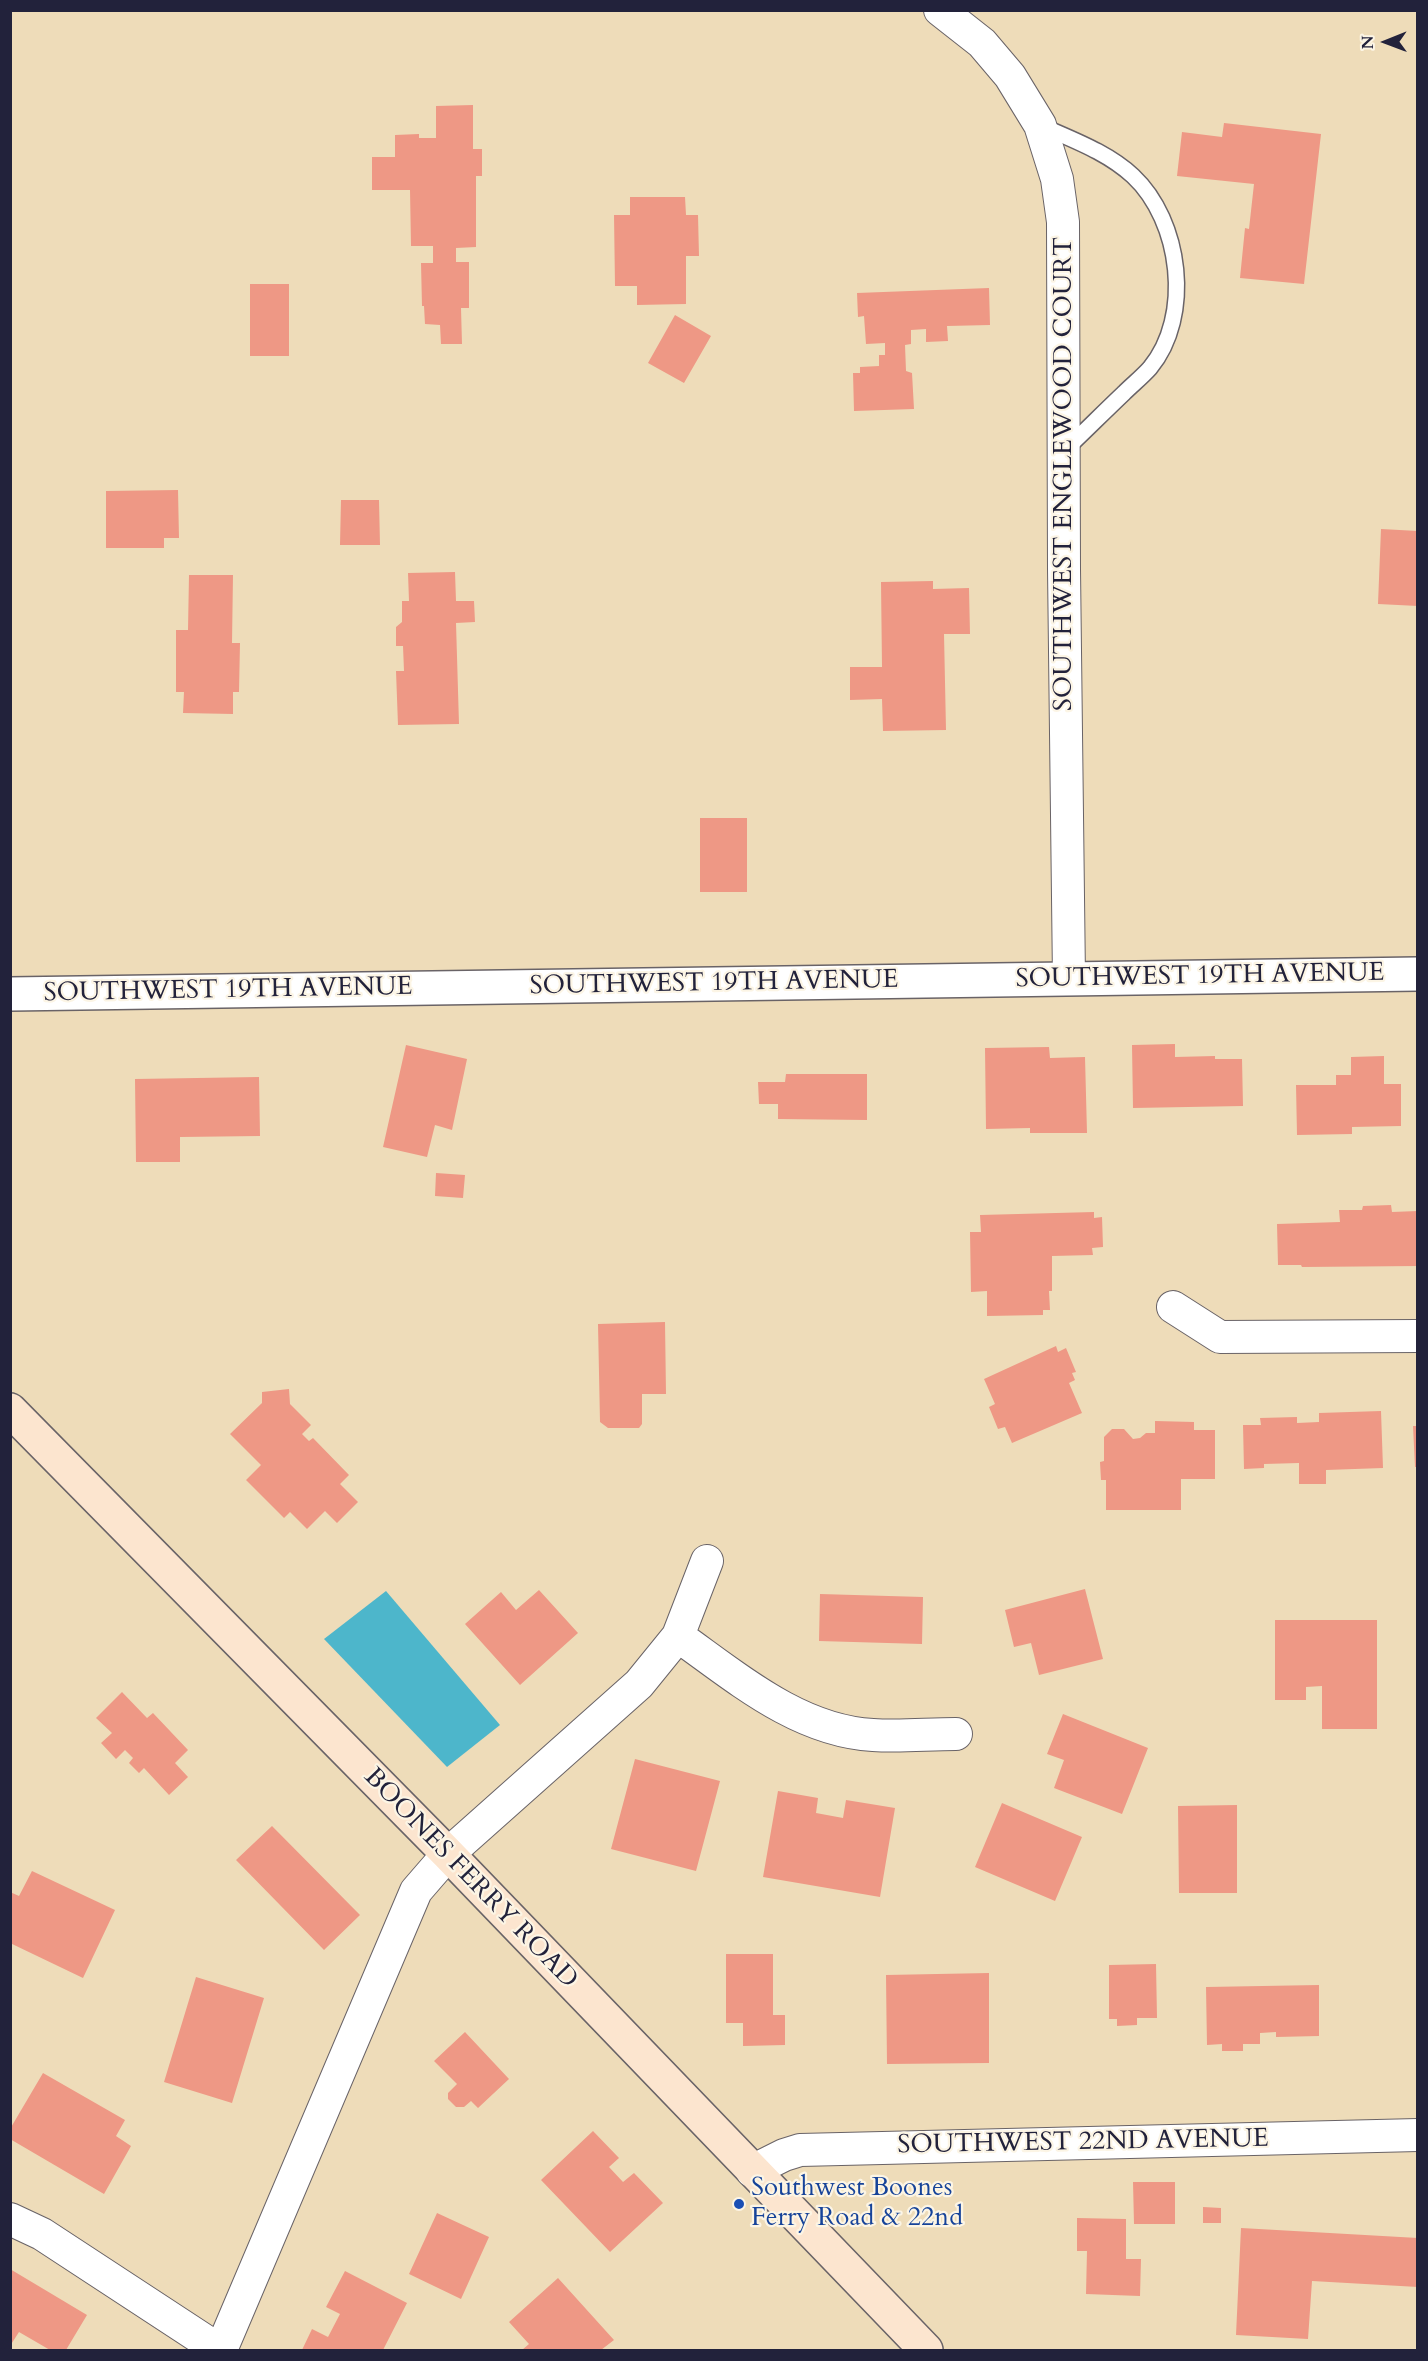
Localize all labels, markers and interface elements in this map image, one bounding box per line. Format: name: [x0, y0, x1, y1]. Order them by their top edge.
north arrow: [1356, 12, 1416, 72]
text: N: [1357, 35, 1379, 49]
street label: SOUTHWEST ENGLEWOOD COURT: [1049, 237, 1081, 711]
street label: SOUTHWEST 19TH AVENUE: [1015, 958, 1385, 996]
street label: SOUTHWEST 19TH AVENUE: [529, 965, 899, 1003]
street label: SOUTHWEST 19TH AVENUE: [43, 972, 413, 1010]
street label: BOONES FERRY ROAD: [357, 1762, 583, 1996]
street label: SOUTHWEST 22ND AVENUE: [897, 2124, 1269, 2162]
place label: Southwest Boones Ferry Road & 22nd: [751, 2173, 963, 2234]
marker: Southwest Boones Ferry Road & 22nd: [732, 2197, 746, 2211]

